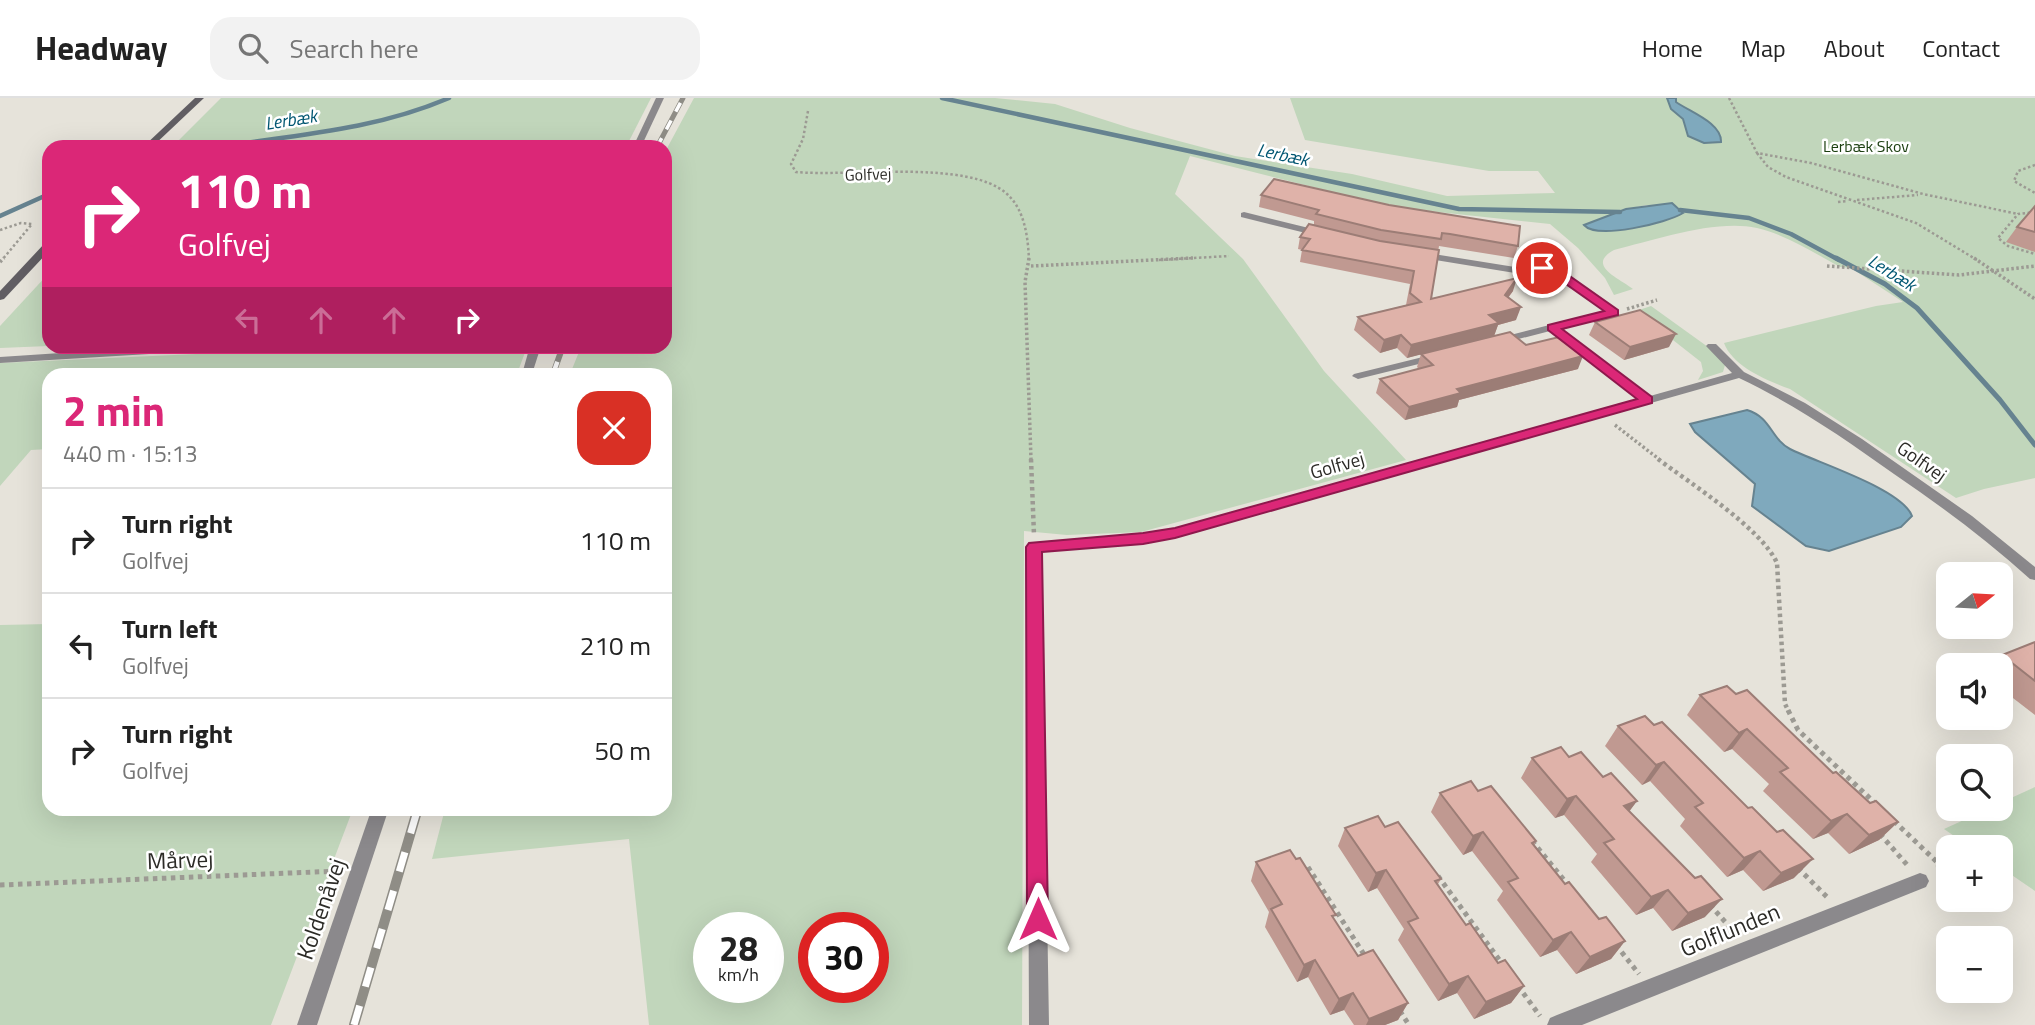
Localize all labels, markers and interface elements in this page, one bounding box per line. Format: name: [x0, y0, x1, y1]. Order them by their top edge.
search box: [210, 17, 700, 80]
text: Headway: [35, 23, 168, 73]
icon: search: [234, 29, 272, 67]
text: Search here: [290, 29, 419, 68]
text: Home: [1642, 30, 1703, 66]
text: Map: [1741, 30, 1786, 66]
text: About: [1824, 30, 1884, 66]
text: Contact: [1922, 30, 2000, 66]
water label: Lerbæk: [263, 102, 321, 137]
park label: Lerbæk Skov: [1823, 134, 1909, 158]
water label: Lerbæk: [1255, 136, 1313, 174]
text: 110 m: [178, 152, 312, 227]
street label: Golfvej: [844, 161, 892, 187]
icon: right: [63, 168, 154, 259]
text: Golfvej: [178, 220, 271, 268]
pin: [1512, 238, 1572, 298]
water label: Lerbæk: [1863, 247, 1923, 299]
icon: arrive: [1523, 249, 1561, 287]
icon: left: [229, 301, 267, 339]
icon: ahead: [302, 301, 340, 339]
icon: ahead: [375, 301, 413, 339]
icon: right: [448, 301, 486, 339]
text: 2 min: [63, 378, 165, 442]
button: close: [577, 391, 651, 465]
street label: Golfvej: [1891, 433, 1953, 488]
text: 440 m · 15:13: [63, 436, 198, 471]
street label: Golfvej: [1306, 443, 1367, 486]
text: Turn right: [122, 504, 233, 543]
text: 110 m: [580, 521, 651, 560]
icon: right: [63, 522, 101, 560]
text: Golfvej: [122, 543, 189, 578]
north arrow: [1936, 562, 2012, 639]
map controls: [1936, 562, 2013, 1003]
text: Turn left: [122, 609, 217, 648]
text: 210 m: [580, 626, 651, 665]
icon: left: [63, 627, 101, 665]
text: Golfvej: [122, 648, 189, 683]
button: sound: [1936, 653, 2013, 730]
text: Turn right: [122, 714, 233, 753]
text: 50 m: [594, 731, 651, 770]
icon: right: [63, 732, 101, 770]
button: search: [1936, 744, 2013, 821]
text: Golfvej: [122, 753, 189, 788]
button: +: [1936, 835, 2013, 912]
street label: Mårvej: [146, 841, 214, 878]
street label: Koldenåvej: [287, 853, 354, 964]
position arrow: [1001, 882, 1075, 956]
street label: Golflunden: [1674, 894, 1785, 965]
speed limit sign: 30: [798, 912, 889, 1003]
text: 28: [719, 921, 758, 975]
button: −: [1936, 926, 2013, 1003]
text: km/h: [718, 961, 759, 988]

